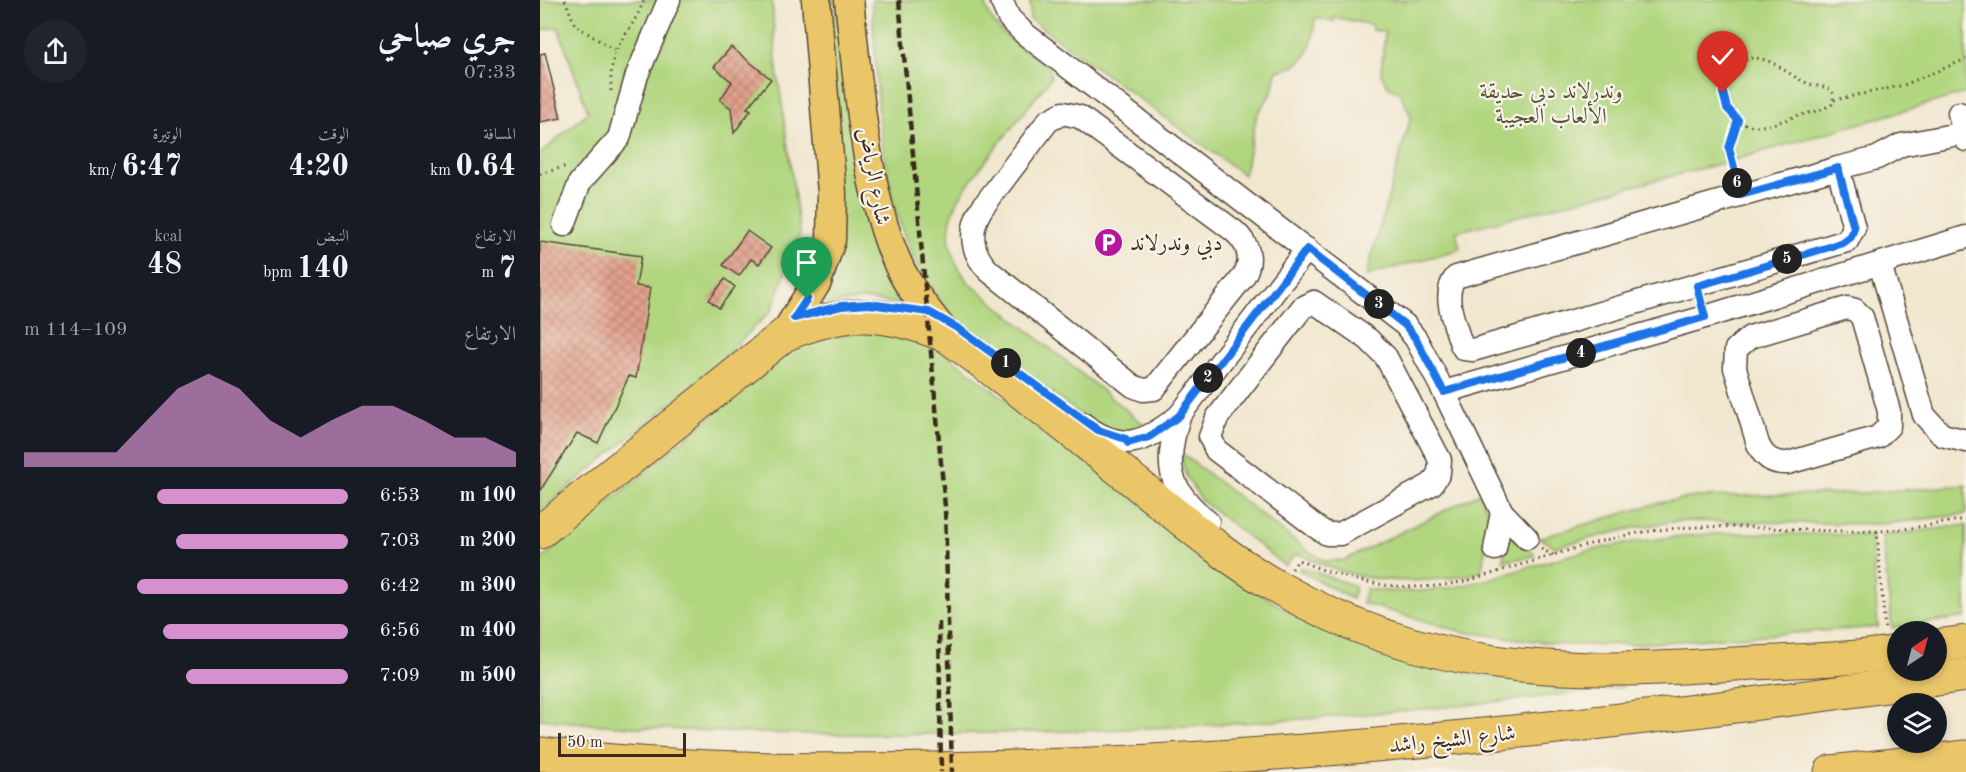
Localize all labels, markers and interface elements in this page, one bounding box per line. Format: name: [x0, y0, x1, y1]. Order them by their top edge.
button: share: [24, 20, 87, 83]
text: جري صباحي: [378, 22, 516, 55]
pin: [1697, 31, 1748, 93]
icon: check: [1706, 40, 1739, 73]
text: 07:33: [464, 63, 516, 83]
park label: وندرلاند دبي حديقة الألعاب العجيبة: [1479, 81, 1623, 129]
street label: شارع الرياض: [847, 126, 893, 228]
text: الوتيرة: [152, 127, 182, 143]
text: الوقت: [318, 127, 349, 143]
text: المسافة: [483, 127, 516, 143]
text: 6:47: [121, 152, 182, 182]
text: 4:20: [288, 152, 349, 182]
text: 0.64: [455, 152, 516, 182]
text: /km: [89, 163, 121, 179]
text: km: [430, 163, 455, 179]
pin: 6: [1722, 168, 1752, 198]
text: 6: [1732, 175, 1742, 191]
parking icon: دبي وندرلاند: [1093, 226, 1125, 258]
text: kcal: [154, 229, 182, 245]
text: النبض: [316, 229, 349, 245]
text: الارتفاع: [474, 229, 516, 245]
place label: دبي وندرلاند: [1130, 233, 1223, 261]
pin: [781, 237, 832, 299]
pin: 5: [1772, 244, 1802, 274]
icon: arrive: [790, 246, 823, 279]
text: 48: [147, 250, 182, 280]
text: 5: [1782, 251, 1792, 267]
text: 140: [297, 254, 349, 284]
text: 7: [499, 254, 516, 284]
text: bpm: [263, 265, 297, 281]
text: m: [481, 265, 499, 281]
pin: 3: [1364, 289, 1394, 319]
text: 3: [1374, 296, 1384, 312]
text: 109–114 m: [24, 320, 128, 340]
text: الارتفاع: [464, 325, 516, 345]
pin: 4: [1566, 338, 1596, 368]
text: 4: [1576, 345, 1586, 361]
pin: 1: [991, 348, 1021, 378]
text: 1: [1001, 355, 1011, 371]
pin: 2: [1193, 363, 1223, 393]
text: 2: [1203, 370, 1213, 386]
text: 6:53: [380, 486, 420, 506]
text: 100 m: [460, 486, 516, 506]
text: 7:03: [380, 531, 420, 551]
text: 200 m: [460, 531, 516, 551]
text: 6:42: [380, 576, 420, 596]
text: 300 m: [460, 576, 516, 596]
text: 6:56: [380, 621, 420, 641]
text: 400 m: [460, 621, 516, 641]
north arrow: [1887, 621, 1947, 681]
map controls: [1887, 621, 1947, 753]
text: 7:09: [380, 666, 420, 686]
text: 500 m: [460, 666, 516, 686]
button: layers: [1887, 693, 1947, 753]
street label: شارع الشيخ راشد: [1388, 722, 1517, 765]
scale bar: [558, 730, 686, 758]
text: 50 m: [567, 735, 603, 751]

